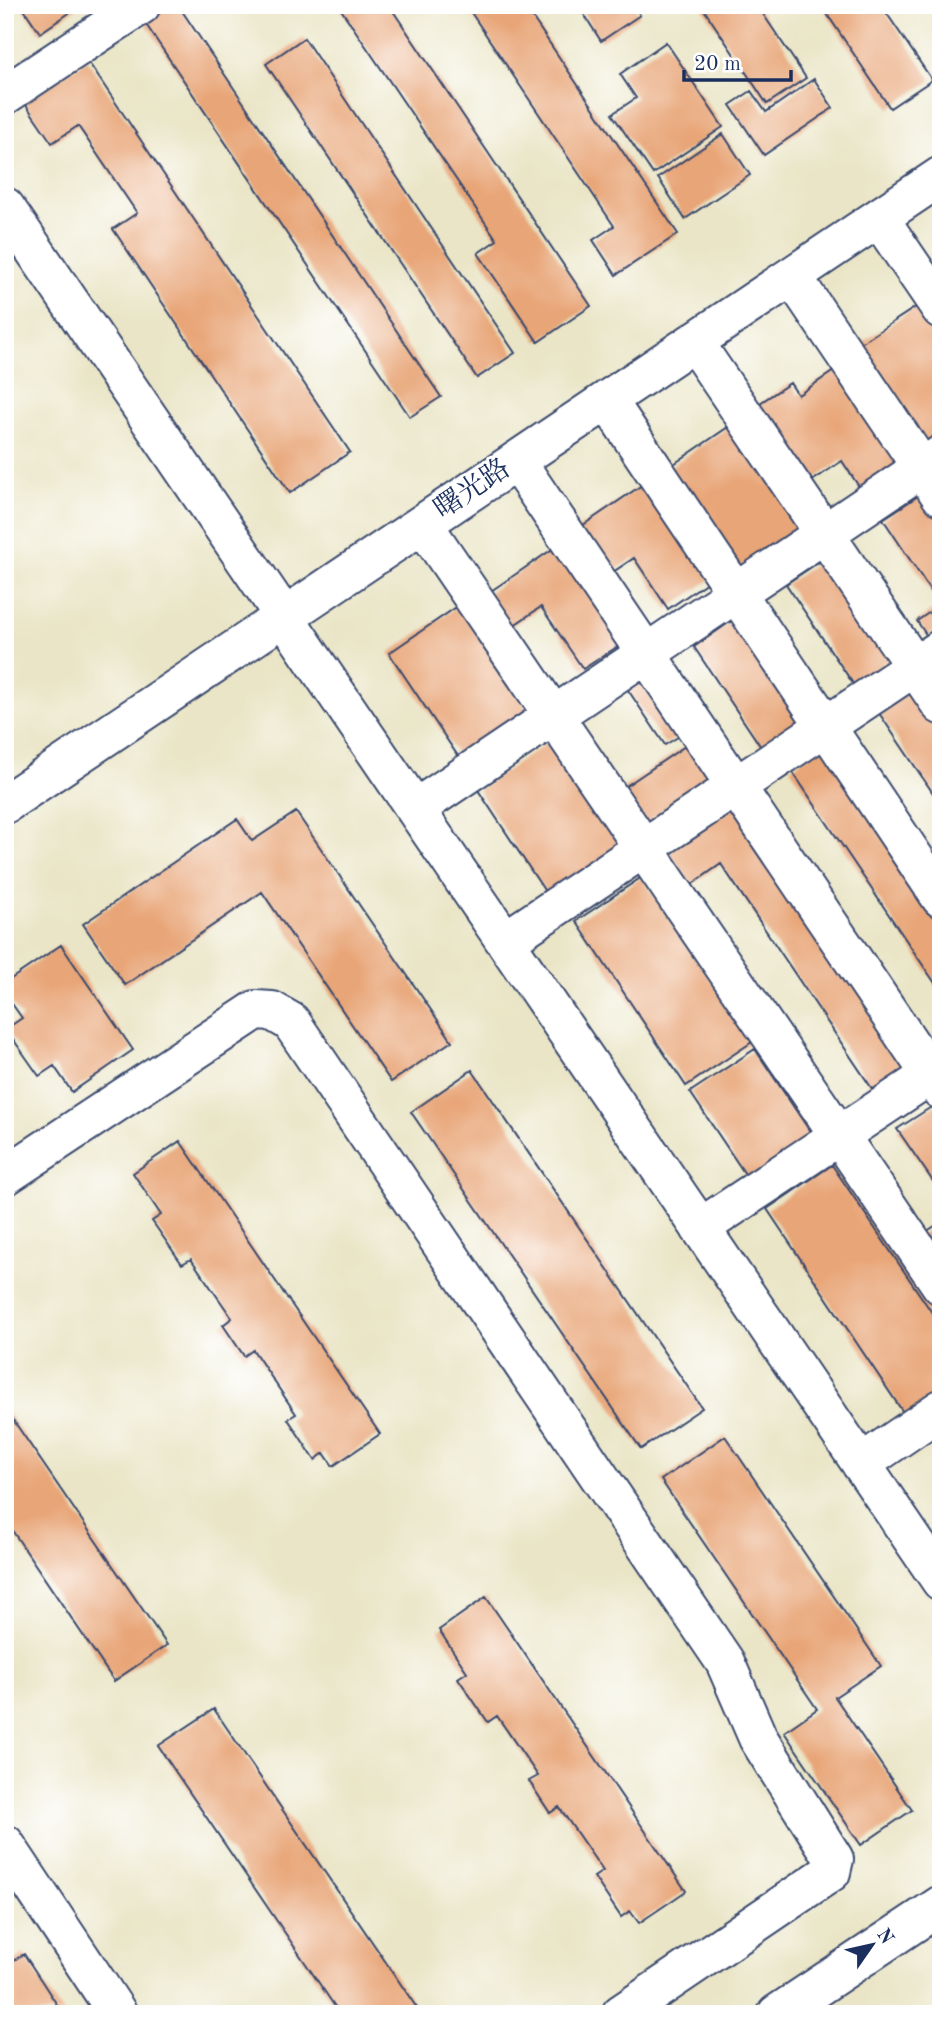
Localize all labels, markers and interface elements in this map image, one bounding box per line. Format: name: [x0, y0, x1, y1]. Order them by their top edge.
scale bar: [684, 38, 790, 82]
text: 20 m: [694, 54, 741, 75]
street label: 曙光路: [429, 452, 516, 525]
north arrow: [838, 1910, 908, 1980]
text: N: [872, 1926, 896, 1949]

